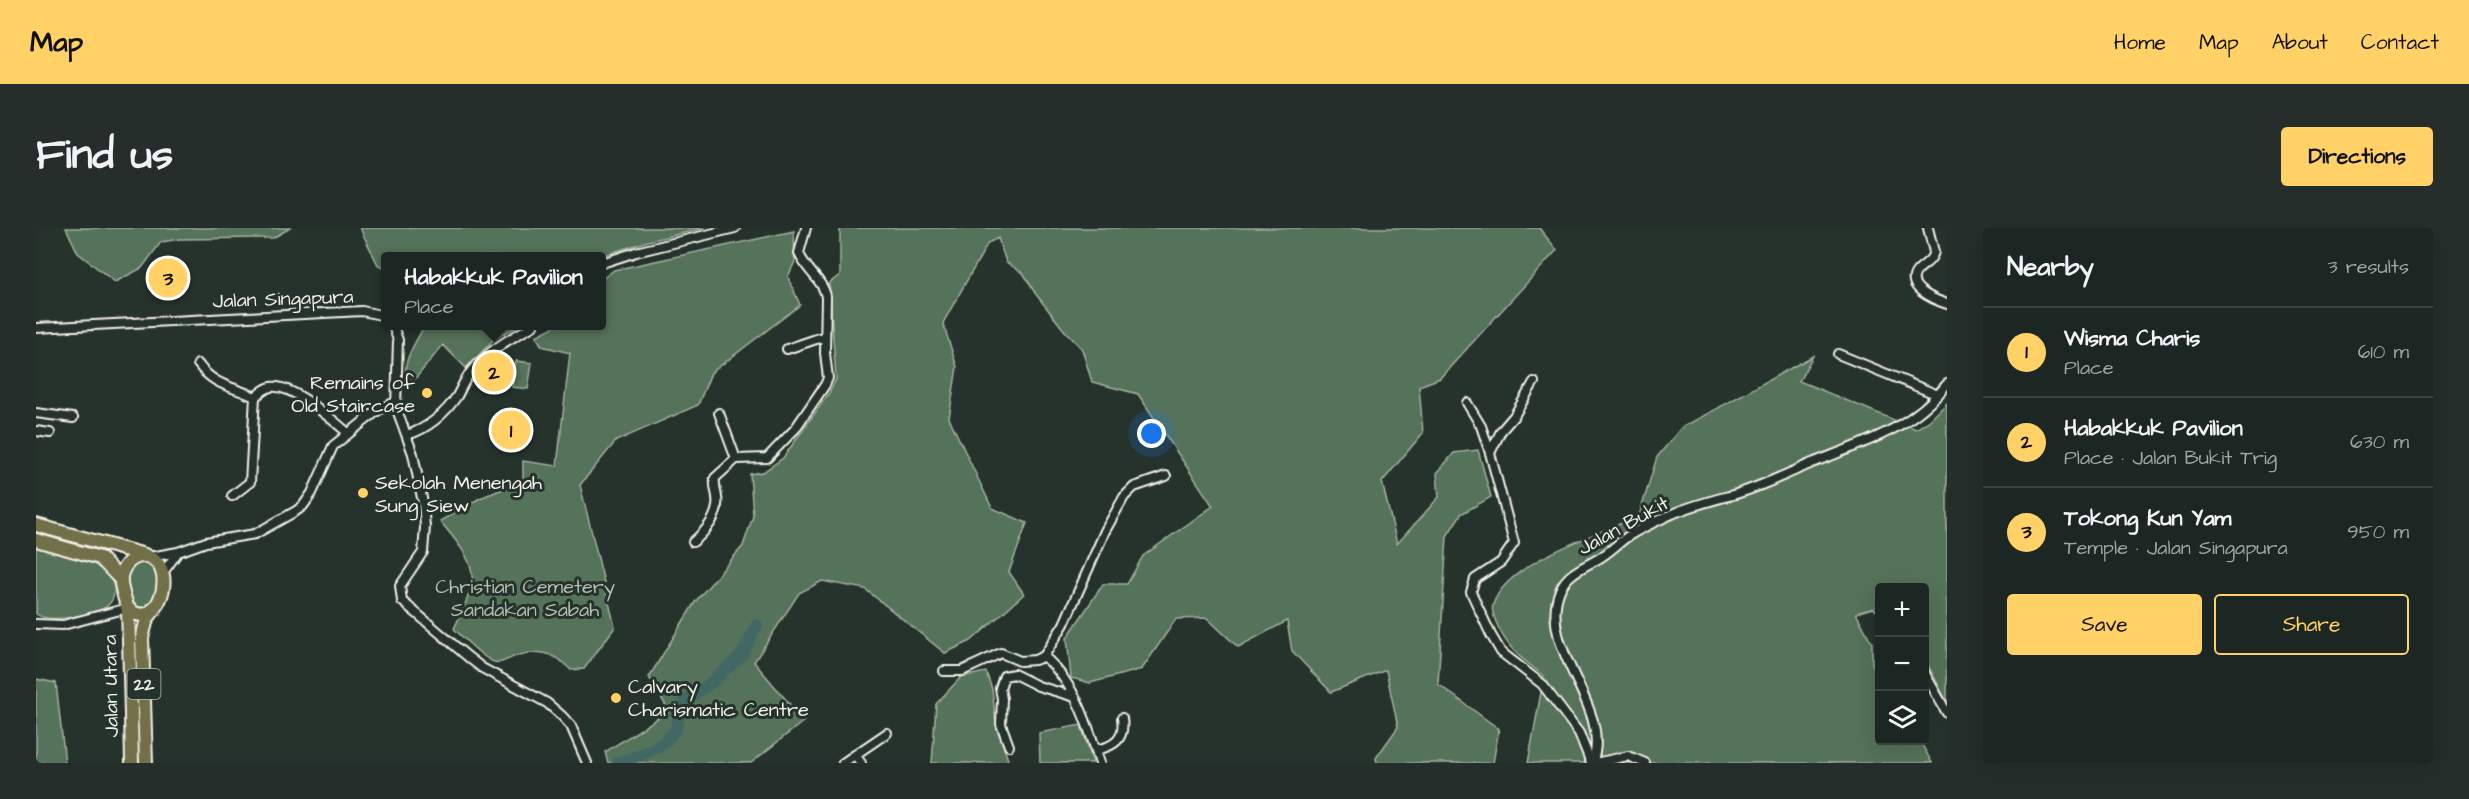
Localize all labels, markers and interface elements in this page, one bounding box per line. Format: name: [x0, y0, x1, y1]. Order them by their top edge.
text: Map: [30, 23, 83, 62]
text: Home: [2114, 28, 2166, 57]
text: Map: [2199, 28, 2239, 57]
text: About: [2272, 28, 2328, 57]
text: Contact: [2361, 28, 2439, 57]
text: Find us: [36, 127, 173, 185]
button: Directions: [2281, 127, 2433, 186]
text: Nearby: [2007, 249, 2094, 285]
popup: [381, 252, 606, 330]
text: 3 results: [2327, 253, 2409, 281]
pin: 3: [148, 256, 188, 300]
text: Habakkuk Pavilion: [404, 262, 583, 293]
street label: Jalan Singapura: [212, 283, 354, 316]
text: Place: [404, 293, 454, 321]
text: Wisma Charis: [2064, 323, 2200, 354]
text: 1: [2025, 338, 2028, 366]
text: 610 m: [2358, 338, 2409, 366]
pin: 2: [474, 350, 514, 394]
text: Place: [2064, 354, 2114, 382]
place label: Remains of Old Staircase: [291, 369, 415, 420]
marker: Remains of Old Staircase: [420, 386, 434, 400]
pin: 1: [492, 408, 530, 452]
text: Habakkuk Pavilion: [2064, 413, 2243, 444]
your location: [1137, 419, 1166, 448]
text: 2: [2021, 428, 2032, 456]
text: 630 m: [2350, 428, 2409, 456]
text: Place · Jalan Bukit Trig: [2064, 444, 2277, 472]
place label: Sekolah Menengah Sung Siew: [375, 469, 542, 521]
marker: Sekolah Menengah Sung Siew: [356, 486, 370, 500]
street label: Jalan Bukit: [1573, 489, 1674, 562]
text: Tokong Kun Yam: [2064, 503, 2232, 534]
text: 3: [2021, 518, 2032, 546]
text: 950 m: [2347, 518, 2409, 546]
text: Temple · Jalan Singapura: [2064, 534, 2288, 562]
park label: Christian Cemetery Sandakan Sabah: [435, 573, 615, 624]
map controls: [1875, 583, 1929, 745]
button: +: [1875, 583, 1929, 637]
button: Save: [2007, 594, 2202, 655]
button: Share: [2214, 594, 2409, 655]
street label: Jalan Utara: [96, 634, 126, 738]
button: −: [1875, 637, 1929, 691]
road number: 22: [128, 669, 160, 699]
place label: Calvary Charismatic Centre: [628, 673, 809, 724]
marker: Calvary Charismatic Centre: [609, 691, 623, 705]
button: layers: [1875, 691, 1929, 745]

